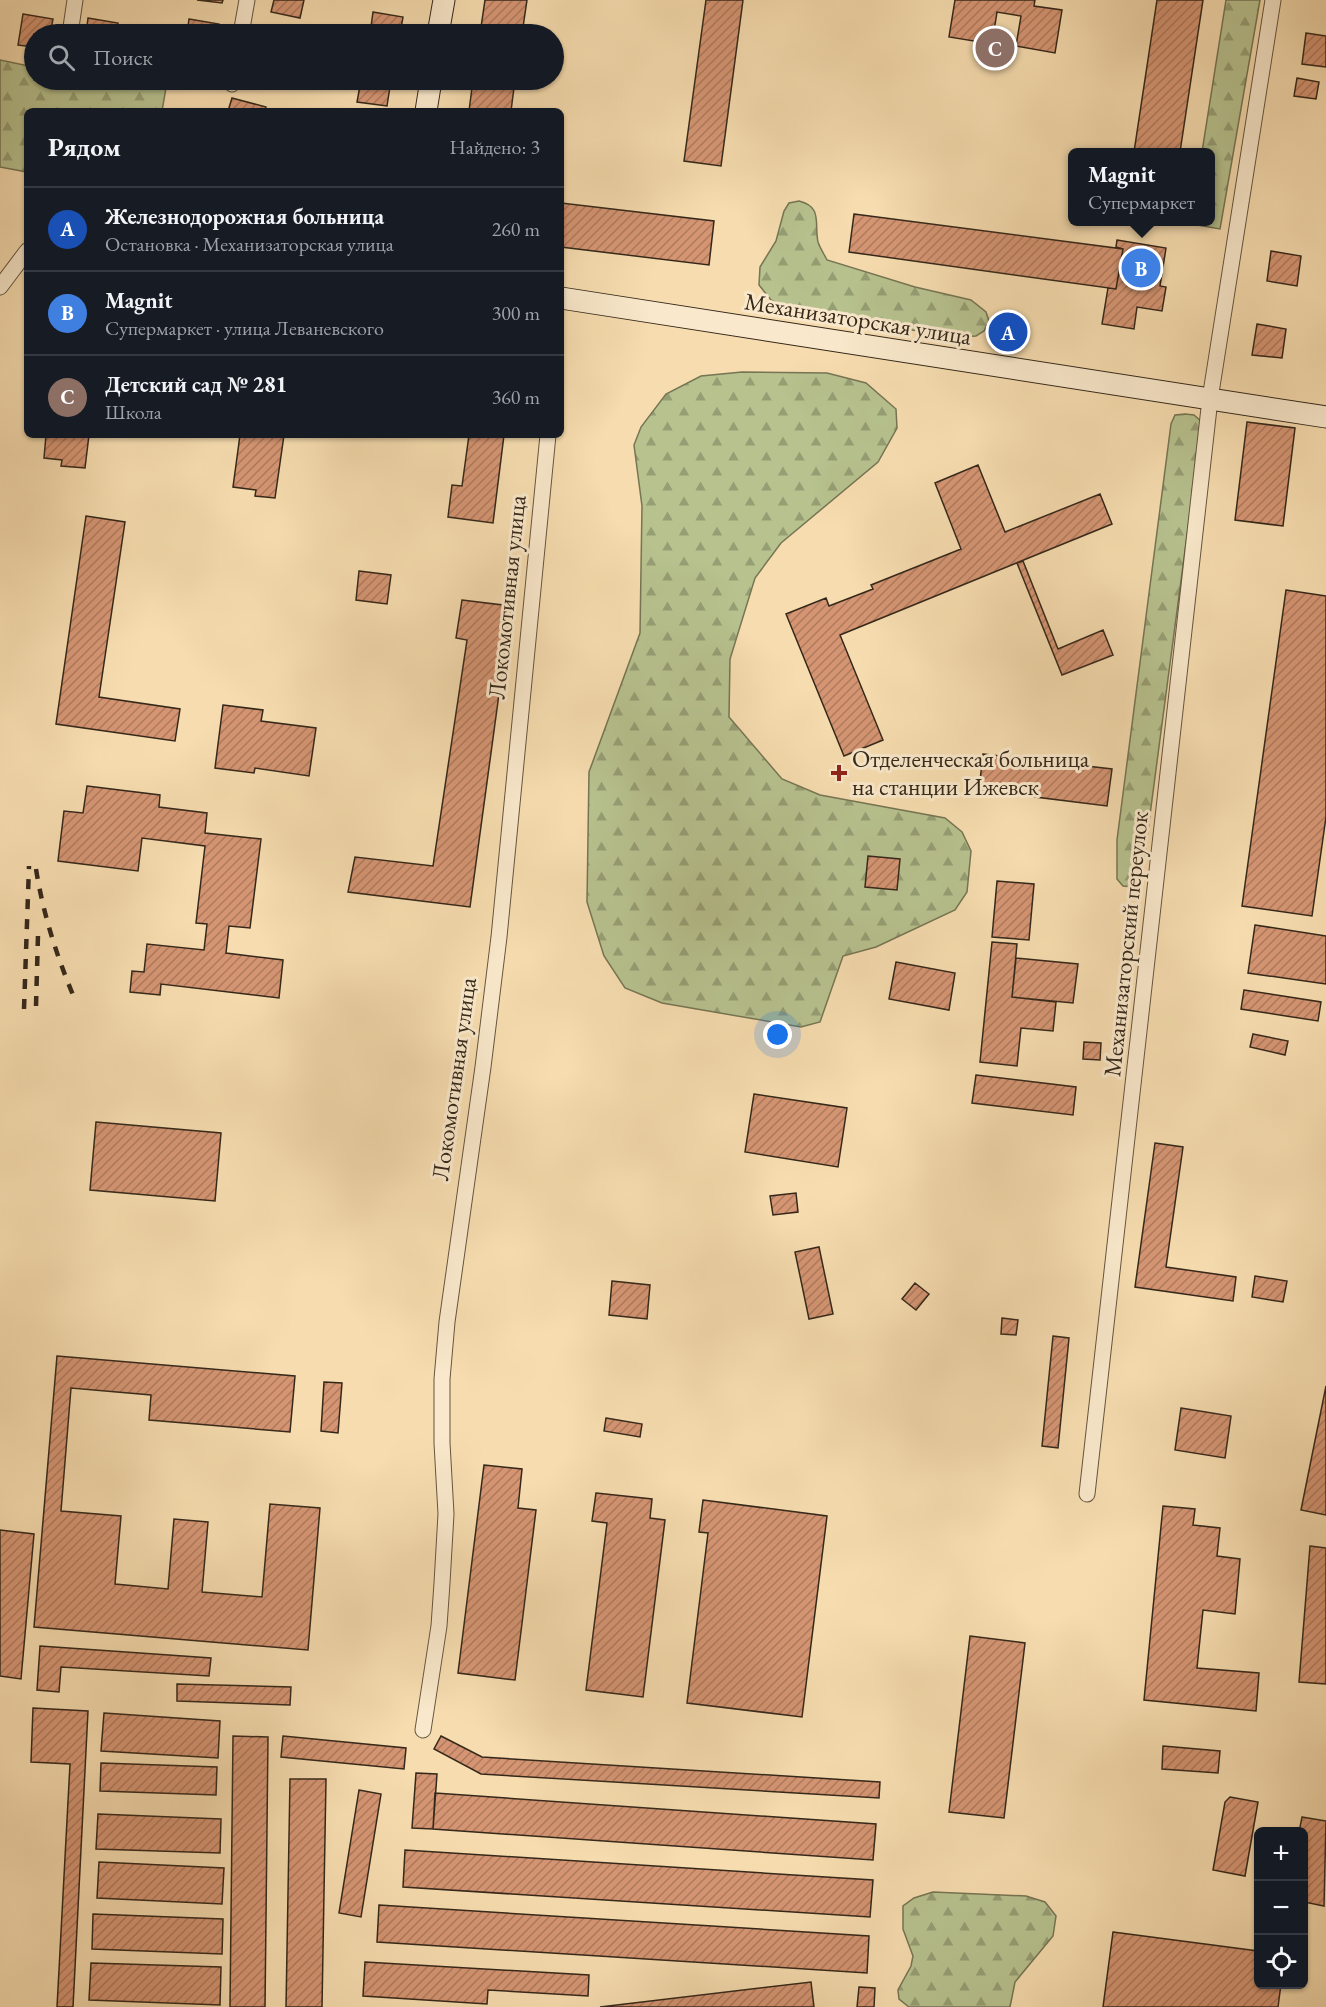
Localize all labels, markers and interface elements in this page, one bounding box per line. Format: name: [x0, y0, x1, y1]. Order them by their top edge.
search box: [24, 24, 564, 90]
pin: C: [976, 26, 1014, 70]
icon: search: [45, 41, 78, 74]
text: Поиск: [93, 43, 153, 72]
text: Рядом: [48, 130, 121, 164]
text: Найдено: 3: [449, 134, 540, 160]
popup: [1068, 148, 1215, 226]
text: Magnit: [1088, 160, 1156, 189]
text: Супермаркет: [1088, 189, 1195, 215]
text: Железнодорожная больница: [105, 202, 384, 231]
text: A: [60, 216, 75, 242]
text: 260 m: [492, 216, 540, 242]
text: Остановка · Механизаторская улица: [105, 231, 394, 257]
pin: B: [1122, 246, 1160, 290]
street label: Механизаторская улица: [742, 285, 974, 352]
text: Magnit: [105, 286, 173, 315]
text: B: [61, 300, 74, 326]
text: 300 m: [492, 300, 540, 326]
pin: A: [988, 310, 1028, 354]
text: Супермаркет · улица Леваневского: [105, 315, 384, 341]
text: Детский сад № 281: [105, 370, 287, 399]
text: C: [60, 384, 75, 410]
text: 360 m: [492, 384, 540, 410]
text: Школа: [105, 399, 162, 425]
street label: Локомотивная улица: [480, 493, 533, 700]
place label: Отделенческая больница на станции Ижевск: [852, 743, 1090, 802]
marker: Отделенческая больница на станции Ижевск: [830, 764, 848, 782]
street label: Механизаторский переулок: [1096, 809, 1155, 1078]
street label: Локомотивная улица: [424, 975, 483, 1182]
your location: [763, 1020, 792, 1049]
map controls: [1254, 1827, 1308, 1989]
button: +: [1254, 1827, 1308, 1881]
button: −: [1254, 1881, 1308, 1935]
button: locate: [1254, 1935, 1308, 1989]

